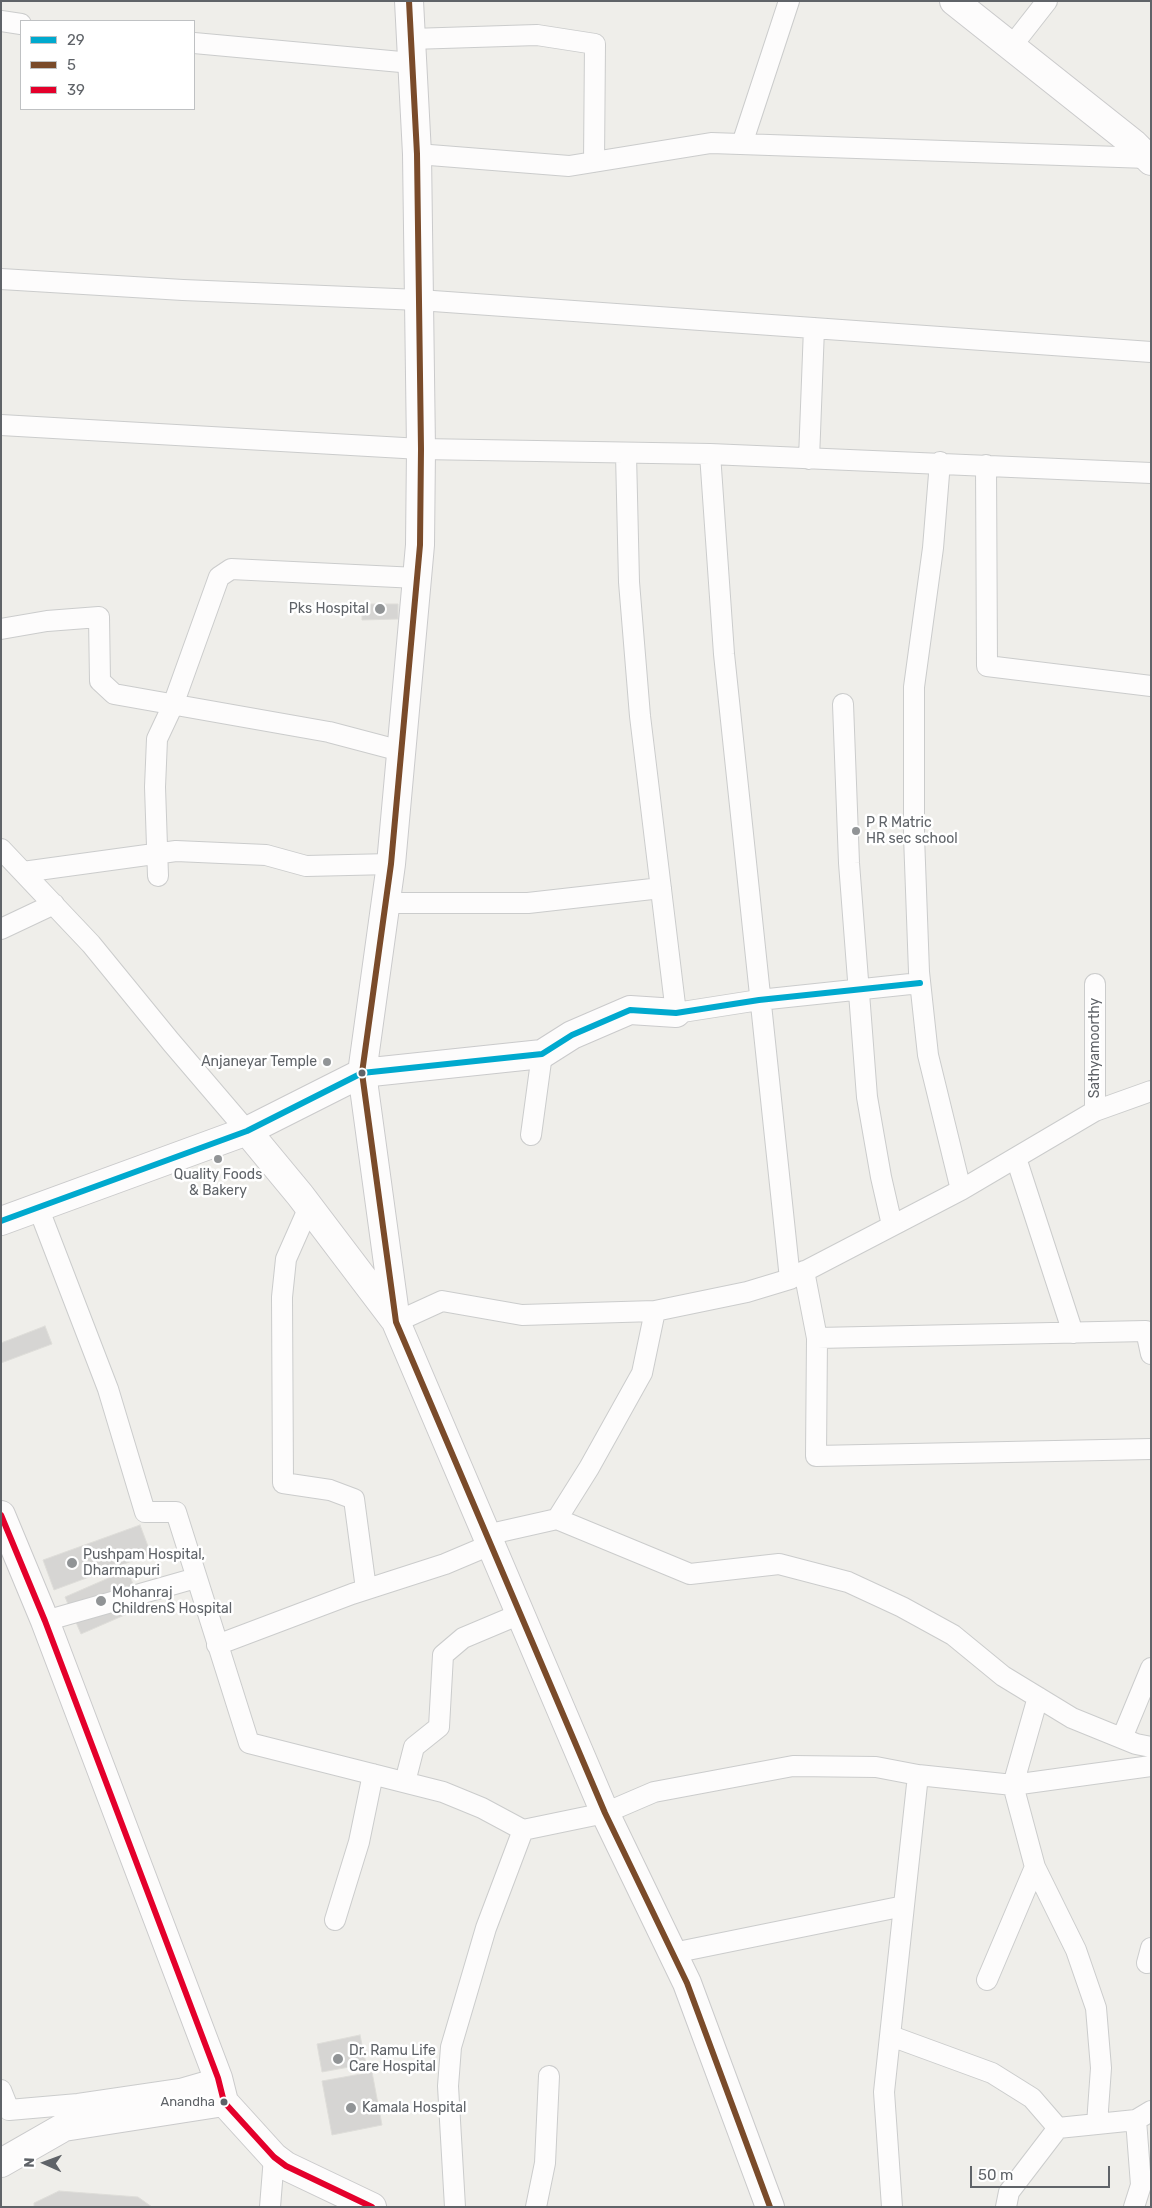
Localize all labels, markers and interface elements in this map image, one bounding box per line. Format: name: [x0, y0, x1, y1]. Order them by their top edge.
legend: [20, 20, 195, 110]
text: 29: [67, 31, 85, 49]
text: 5: [67, 56, 76, 74]
text: 39: [67, 81, 85, 99]
place label: Pks Hospital: [289, 601, 369, 617]
marker: Pks Hospital: [373, 602, 387, 616]
place label: P R Matric HR sec school: [866, 815, 958, 848]
marker: P R Matric HR sec school: [850, 825, 862, 837]
street label: Sathyamoorthy: [1087, 998, 1103, 1098]
place label: Anjaneyar Temple: [201, 1054, 317, 1070]
marker: Anjaneyar Temple: [321, 1056, 333, 1068]
unlabelled marker: [357, 1068, 367, 1078]
marker: Quality Foods & Bakery: [212, 1153, 224, 1165]
place label: Quality Foods & Bakery: [174, 1167, 262, 1200]
place label: Pushpam Hospital, Dharmapuri: [83, 1547, 205, 1580]
marker: Pushpam Hospital, Dharmapuri: [65, 1556, 79, 1570]
place label: Mohanraj ChildrenS Hospital: [112, 1585, 232, 1618]
marker: Mohanraj ChildrenS Hospital: [94, 1594, 108, 1608]
place label: Dr. Ramu Life Care Hospital: [349, 2043, 436, 2076]
marker: Dr. Ramu Life Care Hospital: [331, 2052, 345, 2066]
place label: Anandha: [161, 2094, 215, 2110]
marker: Anandha: [219, 2097, 229, 2107]
place label: Kamala Hospital: [362, 2100, 466, 2116]
marker: Kamala Hospital: [344, 2101, 358, 2115]
north arrow: [20, 2138, 70, 2188]
scale bar: [972, 2156, 1112, 2188]
text: N: [21, 2157, 38, 2168]
text: 50 m: [978, 2166, 1013, 2184]

